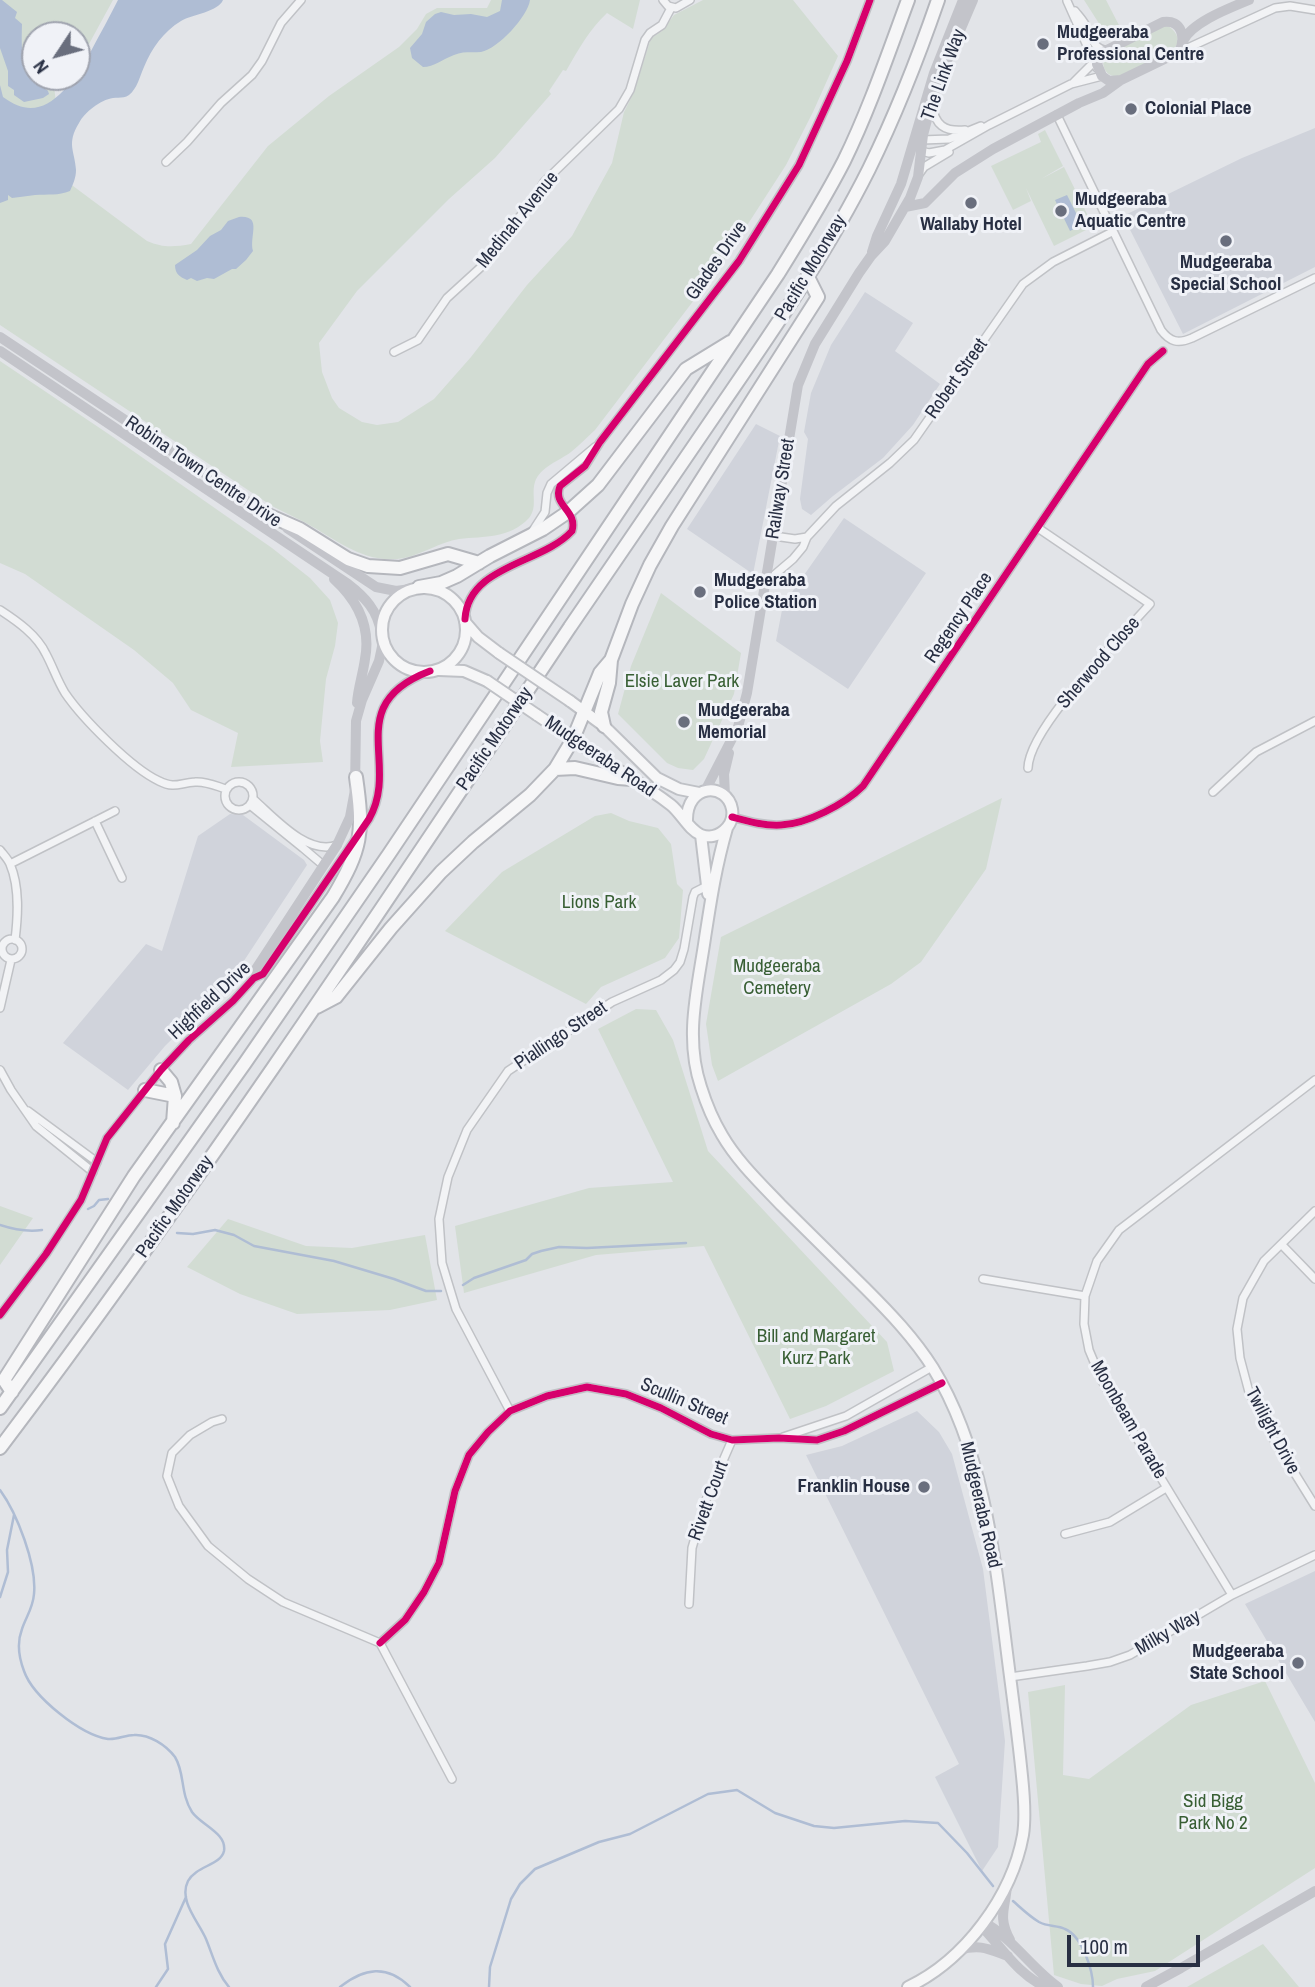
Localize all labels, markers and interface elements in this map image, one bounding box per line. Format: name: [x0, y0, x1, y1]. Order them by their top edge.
north arrow: [21, 21, 91, 91]
place label: Mudgeeraba Professional Centre: [1057, 22, 1204, 66]
street label: The Link Way: [917, 26, 971, 124]
marker: Mudgeeraba Professional Centre: [1035, 36, 1051, 52]
text: N: [27, 55, 54, 79]
place label: Colonial Place: [1145, 98, 1252, 120]
marker: Colonial Place: [1123, 101, 1139, 117]
street label: Medinah Avenue: [472, 167, 564, 273]
place label: Mudgeeraba Aquatic Centre: [1075, 189, 1186, 233]
marker: Wallaby Hotel: [963, 195, 979, 211]
marker: Mudgeeraba Aquatic Centre: [1053, 203, 1069, 219]
street label: Pacific Motorway: [770, 211, 852, 325]
place label: Wallaby Hotel: [920, 214, 1022, 236]
street label: Glades Drive: [682, 217, 752, 305]
marker: Mudgeeraba Special School: [1218, 233, 1234, 249]
place label: Mudgeeraba Special School: [1171, 252, 1281, 296]
street label: Robert Street: [921, 335, 993, 423]
street label: Robina Town Centre Drive: [121, 411, 285, 533]
street label: Railway Street: [762, 437, 800, 541]
street label: Regency Place: [920, 568, 998, 668]
place label: Mudgeeraba Police Station: [714, 570, 817, 614]
marker: Mudgeeraba Police Station: [692, 584, 708, 600]
street label: Sherwood Close: [1053, 612, 1145, 714]
park label: Elsie Laver Park: [625, 671, 739, 693]
street label: Pacific Motorway: [452, 683, 538, 795]
place label: Mudgeeraba Memorial: [698, 700, 790, 744]
street label: Mudgeeraba Road: [540, 711, 660, 803]
marker: Mudgeeraba Memorial: [676, 714, 692, 730]
park label: Lions Park: [562, 892, 636, 914]
park label: Mudgeeraba Cemetery: [733, 956, 821, 1000]
street label: Highfield Drive: [164, 957, 256, 1045]
street label: Piallingo Street: [510, 997, 612, 1075]
street label: Pacific Motorway: [131, 1152, 219, 1262]
park label: Bill and Margaret Kurz Park: [757, 1326, 875, 1370]
street label: Moonbeam Parade: [1085, 1357, 1171, 1483]
street label: Scullin Street: [637, 1373, 731, 1431]
street label: Twilight Drive: [1240, 1384, 1304, 1478]
street label: Mudgeeraba Road: [954, 1440, 1006, 1570]
street label: Rivett Court: [684, 1458, 734, 1544]
place label: Franklin House: [797, 1476, 910, 1498]
marker: Franklin House: [916, 1479, 932, 1495]
street label: Milky Way: [1131, 1605, 1205, 1661]
place label: Mudgeeraba State School: [1190, 1641, 1284, 1685]
marker: Mudgeeraba State School: [1290, 1655, 1306, 1671]
park label: Sid Bigg Park No 2: [1178, 1791, 1248, 1835]
scale bar: [1070, 1920, 1203, 1964]
text: 100 m: [1080, 1932, 1128, 1961]

